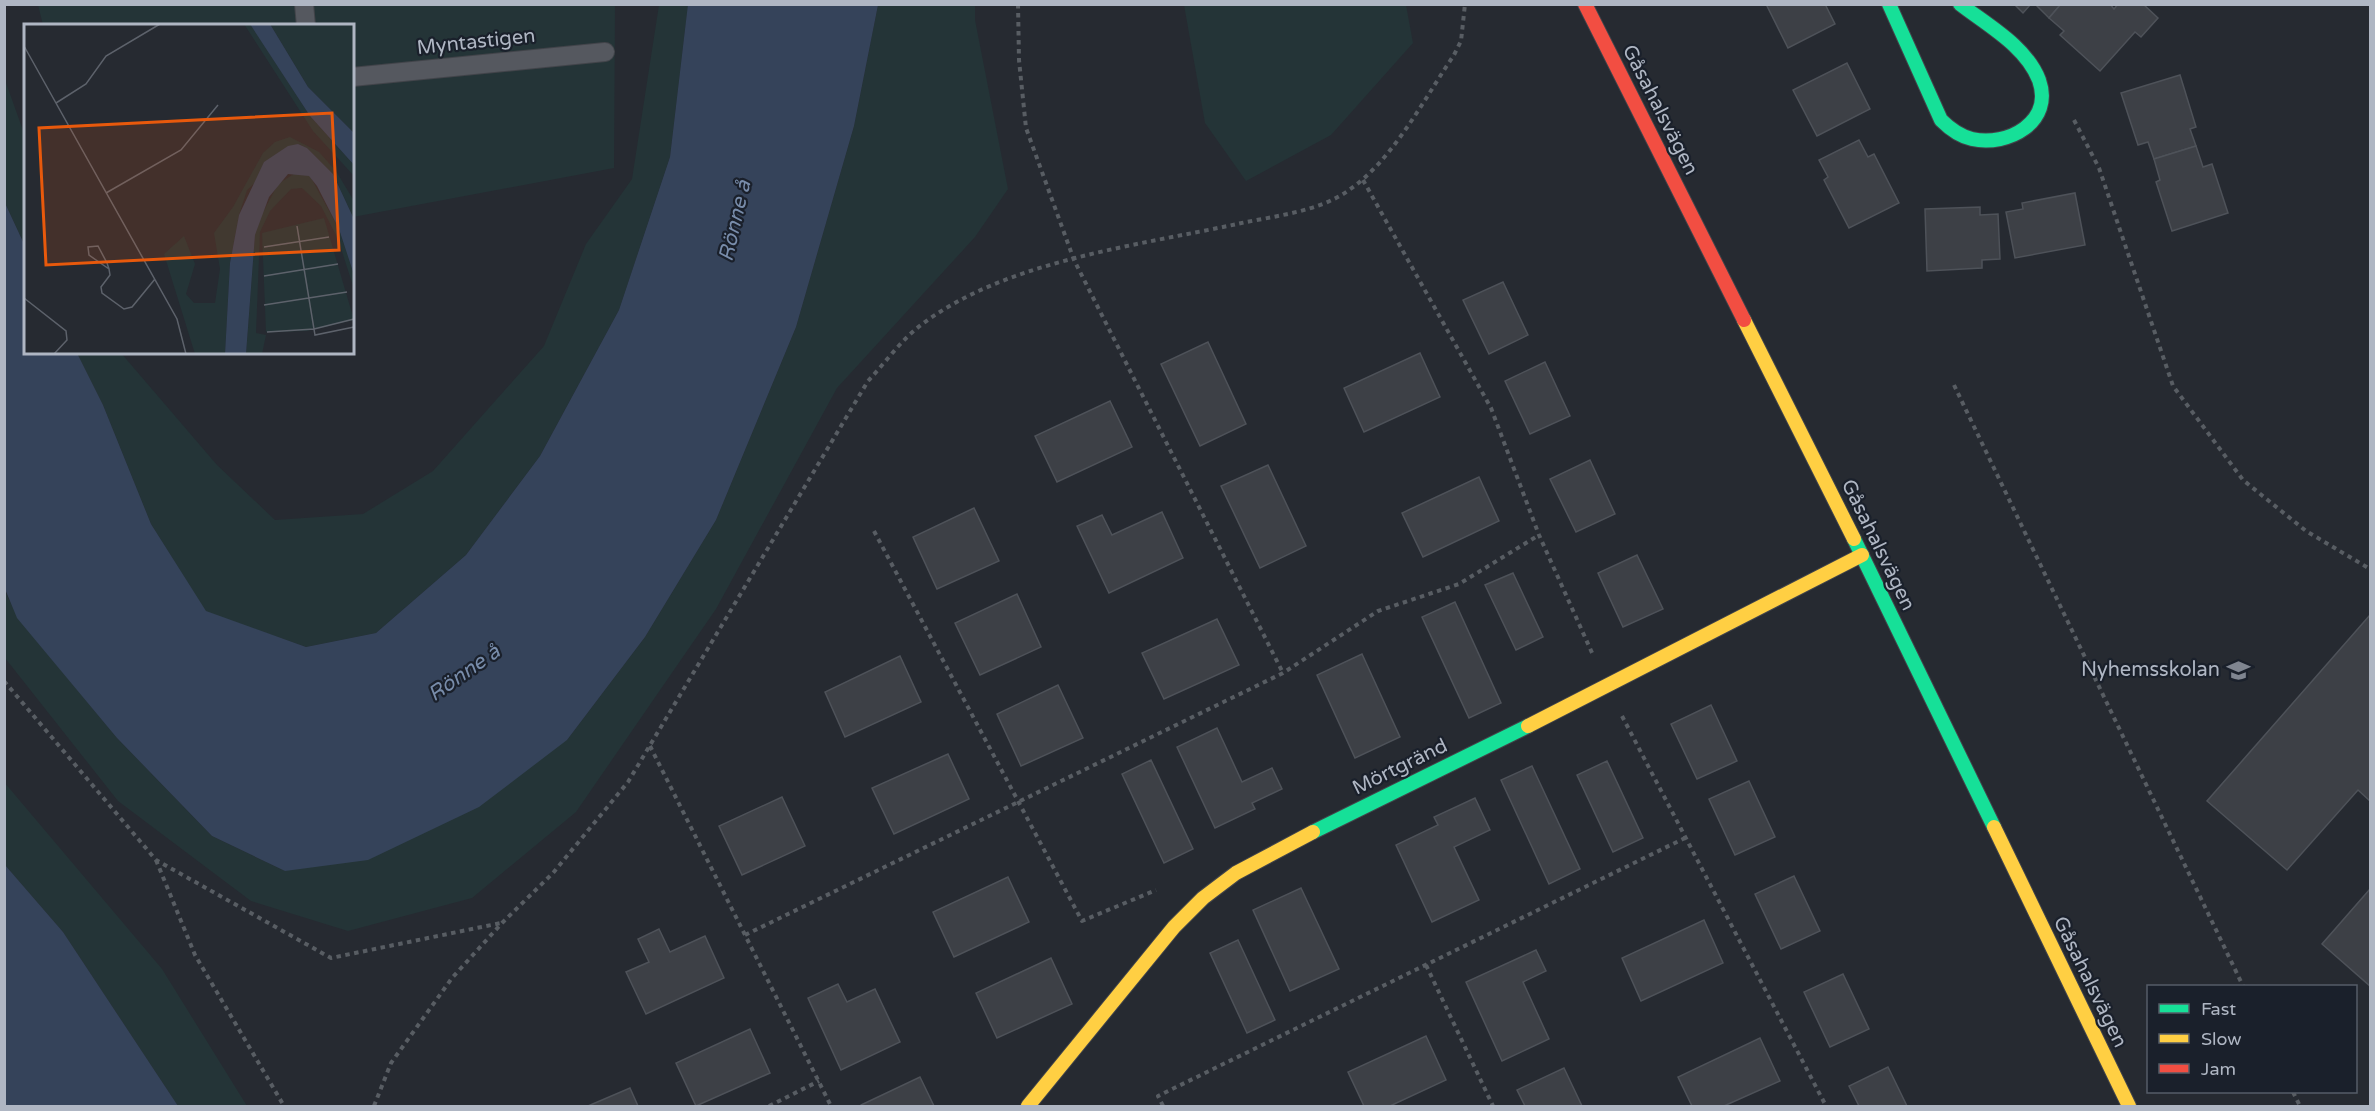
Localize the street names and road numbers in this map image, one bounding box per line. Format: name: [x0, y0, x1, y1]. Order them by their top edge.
street label: Myntastigen: [416, 24, 536, 60]
street label: Gåsahalsvägen: [1617, 41, 1703, 179]
street label: Gåsahalsvägen: [1836, 475, 1920, 615]
street label: Mörtgränd: [1349, 734, 1451, 800]
street label: Gåsahalsvägen: [2048, 912, 2132, 1052]

